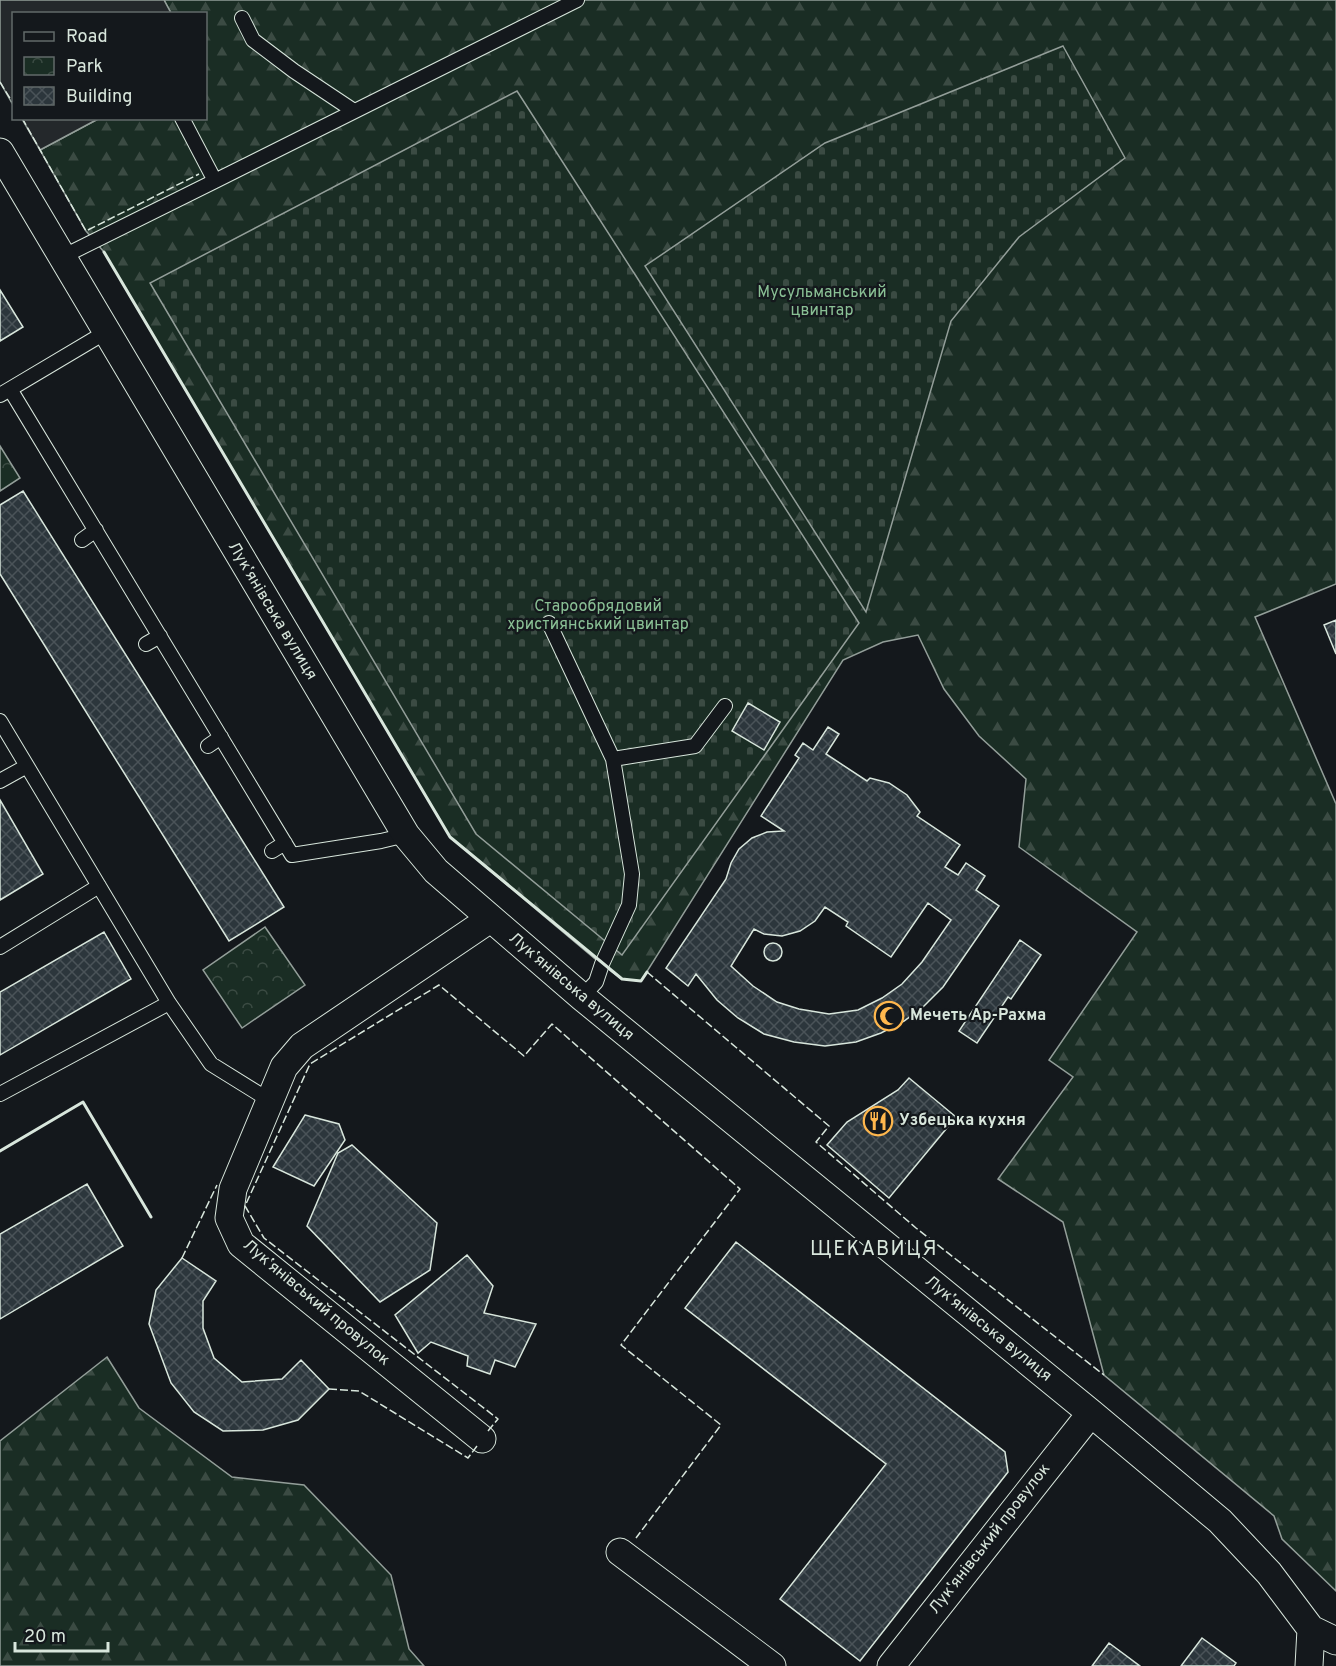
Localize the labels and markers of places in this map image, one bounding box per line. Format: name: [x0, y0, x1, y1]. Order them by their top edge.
mosque icon: Мечеть Ар-Рахма: [873, 1000, 905, 1032]
place label: Мечеть Ар-Рахма: [910, 1006, 1046, 1026]
restaurant icon: Узбецька кухня: [862, 1105, 894, 1137]
place label: Узбецька кухня: [899, 1111, 1026, 1131]

